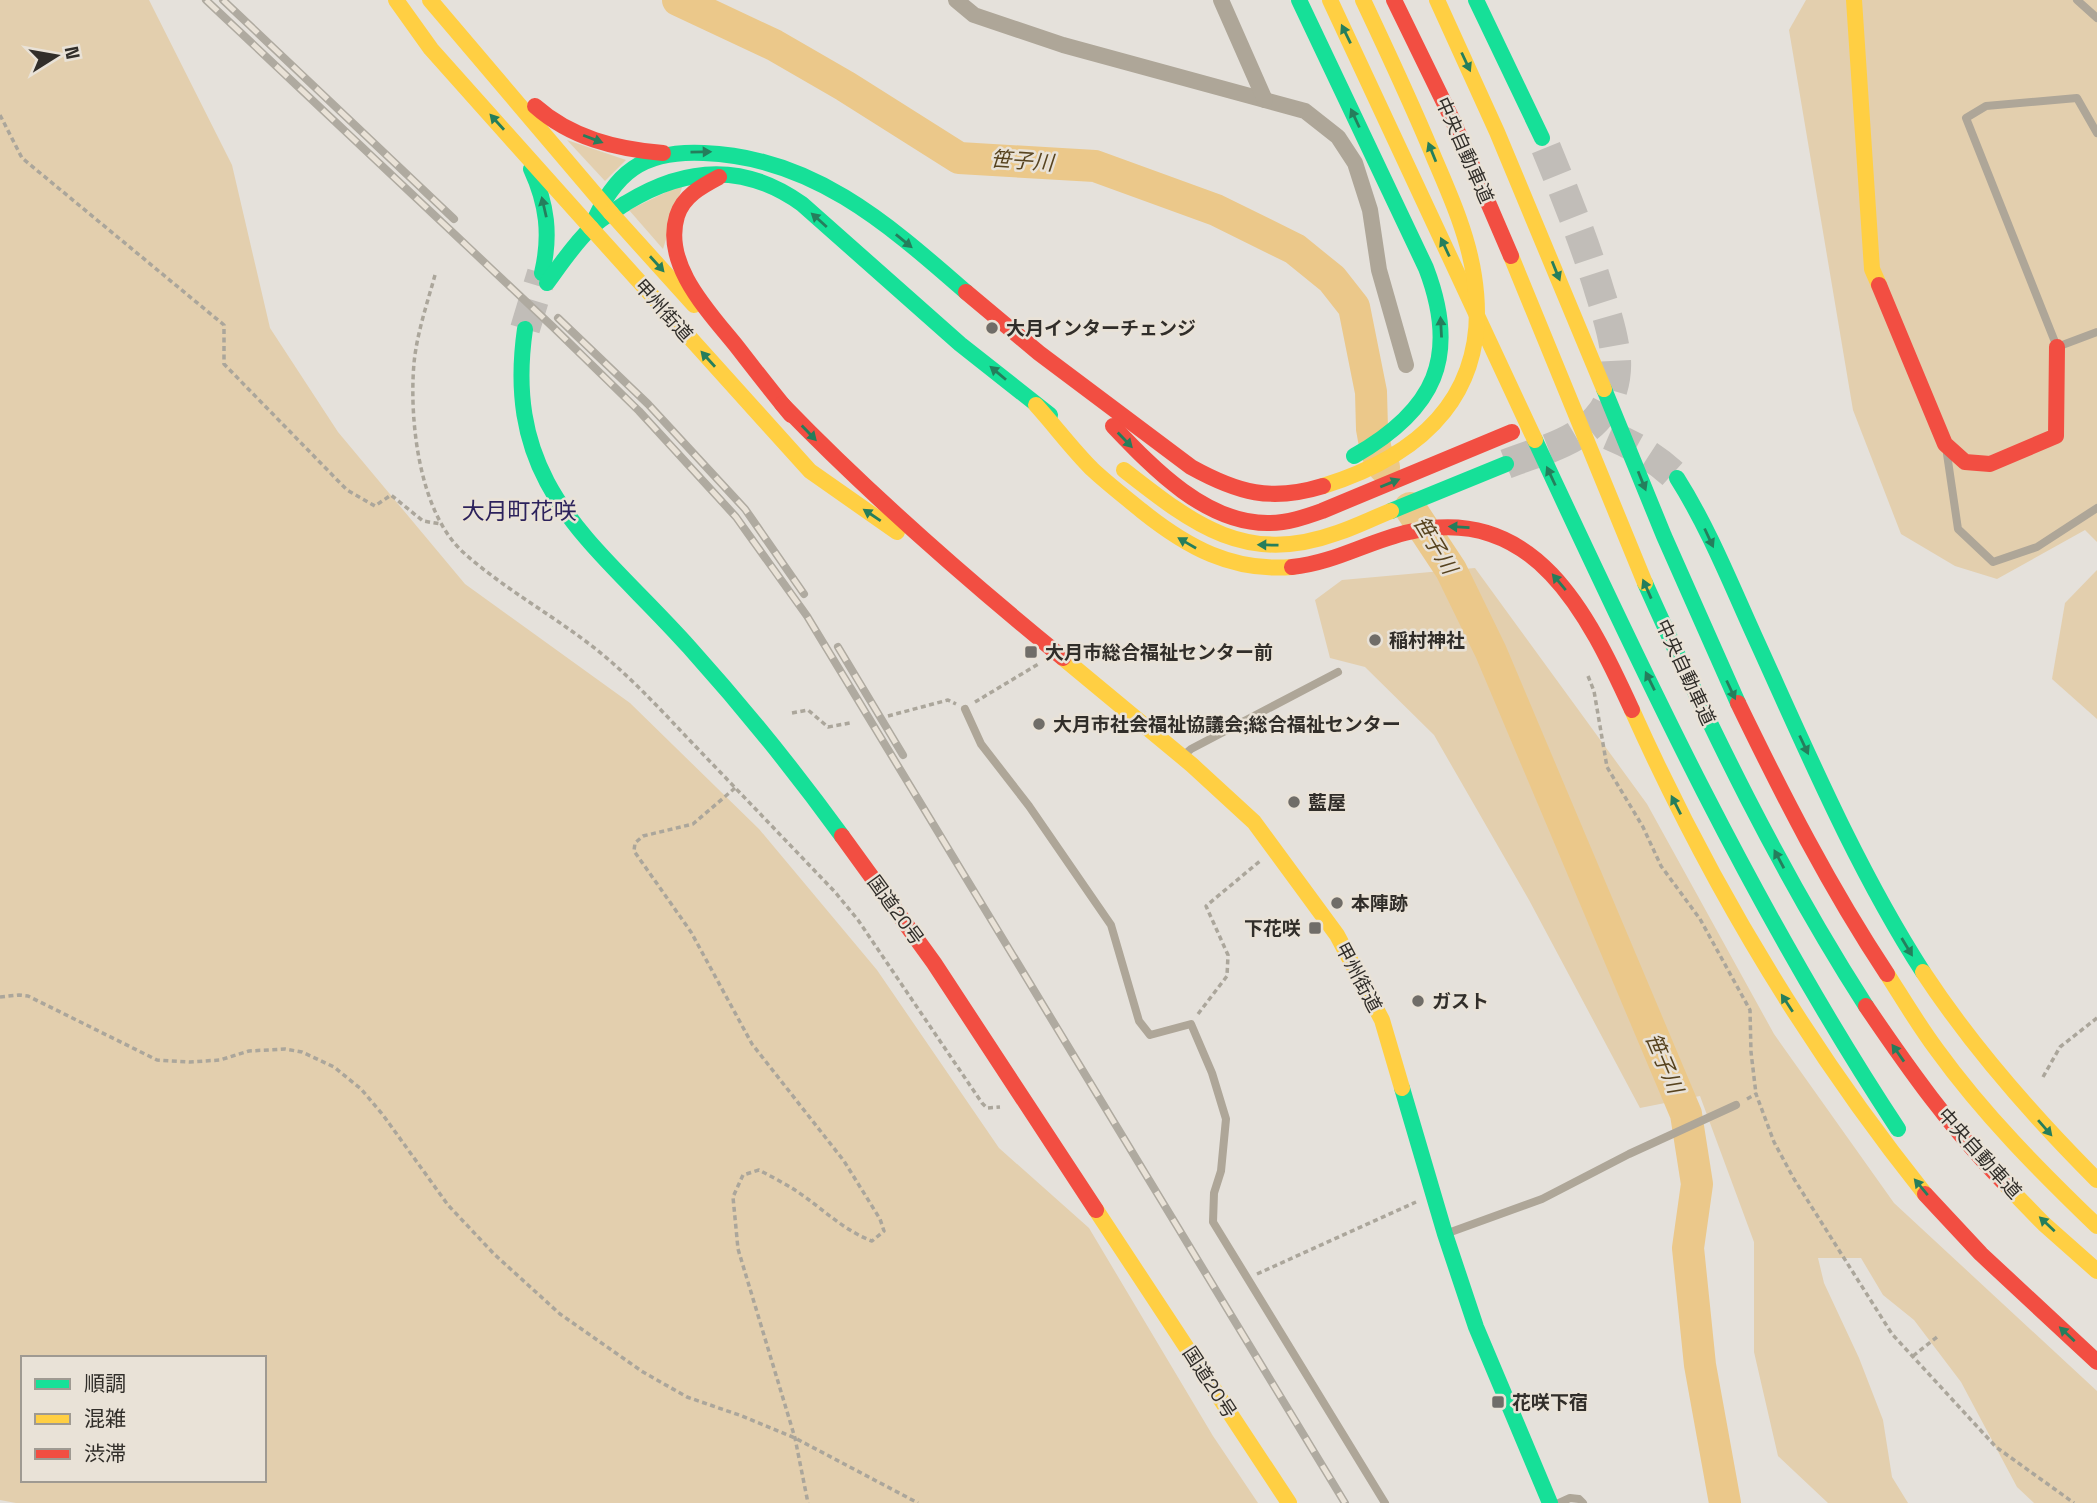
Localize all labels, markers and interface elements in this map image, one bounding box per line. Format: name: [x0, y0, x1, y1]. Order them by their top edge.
north arrow: [21, 21, 91, 91]
one-way arrow: [1341, 24, 1352, 44]
text: N: [59, 44, 86, 61]
one-way arrow: [1460, 52, 1472, 72]
street label: 中央自動車道: [1430, 93, 1499, 207]
one-way arrow: [1349, 108, 1361, 128]
one-way arrow: [490, 114, 506, 131]
one-way arrow: [583, 133, 604, 144]
one-way arrow: [1427, 142, 1438, 163]
water label: 笹子川: [990, 145, 1056, 176]
one-way arrow: [690, 146, 712, 157]
one-way arrow: [539, 195, 550, 217]
one-way arrow: [811, 212, 828, 228]
one-way arrow: [895, 233, 912, 248]
one-way arrow: [1439, 237, 1451, 257]
one-way arrow: [648, 255, 664, 272]
one-way arrow: [1550, 260, 1561, 281]
street label: 甲州街道: [629, 274, 698, 347]
place label: 大月インターチェンジ: [1006, 316, 1196, 341]
one-way arrow: [1435, 316, 1446, 338]
marker: 大月インターチェンジ: [984, 320, 1000, 336]
one-way arrow: [700, 350, 716, 368]
one-way arrow: [989, 366, 1006, 381]
one-way arrow: [800, 424, 816, 441]
one-way arrow: [1117, 431, 1134, 448]
one-way arrow: [1545, 466, 1557, 486]
one-way arrow: [1636, 471, 1647, 492]
one-way arrow: [1380, 477, 1401, 488]
district label: 大月町花咲: [462, 496, 577, 526]
one-way arrow: [862, 508, 882, 521]
water label: 笹子川: [1408, 511, 1464, 580]
one-way arrow: [1447, 521, 1469, 532]
one-way arrow: [1703, 528, 1715, 548]
one-way arrow: [1178, 537, 1197, 549]
one-way arrow: [1257, 539, 1279, 551]
one-way arrow: [1552, 574, 1567, 591]
one-way arrow: [1641, 579, 1653, 599]
street label: 中央自動車道: [1650, 615, 1721, 729]
place label: 稲村神社: [1389, 628, 1465, 653]
marker: 稲村神社: [1367, 632, 1383, 648]
place label: 大月市総合福祉センター前: [1045, 640, 1273, 665]
marker: 大月市総合福祉センター前: [1023, 644, 1039, 660]
one-way arrow: [1644, 671, 1655, 691]
one-way arrow: [1726, 680, 1737, 700]
place label: 大月市社会福祉協議会;総合福祉センター: [1053, 712, 1401, 737]
marker: 大月市社会福祉協議会;総合福祉センター: [1031, 716, 1047, 732]
one-way arrow: [1798, 735, 1809, 755]
place label: 藍屋: [1308, 790, 1346, 815]
marker: 藍屋: [1286, 794, 1302, 810]
one-way arrow: [1671, 794, 1683, 814]
one-way arrow: [1773, 849, 1785, 869]
street label: 国道20号: [862, 870, 929, 950]
place label: 本陣跡: [1351, 891, 1408, 916]
marker: 本陣跡: [1329, 895, 1345, 911]
place label: 下花咲: [1244, 916, 1301, 941]
marker: 下花咲: [1307, 920, 1323, 936]
one-way arrow: [1901, 937, 1914, 956]
street label: 甲州街道: [1330, 938, 1387, 1017]
place label: ガスト: [1432, 989, 1489, 1014]
marker: ガスト: [1410, 993, 1426, 1009]
one-way arrow: [1781, 994, 1794, 1013]
water label: 笹子川: [1640, 1029, 1690, 1099]
one-way arrow: [1891, 1044, 1905, 1062]
street label: 中央自動車道: [1932, 1103, 2027, 1204]
one-way arrow: [2037, 1119, 2052, 1136]
one-way arrow: [1913, 1178, 1929, 1196]
one-way arrow: [2039, 1217, 2056, 1233]
one-way arrow: [2059, 1326, 2076, 1342]
street label: 国道20号: [1177, 1342, 1242, 1423]
legend: [21, 1356, 266, 1482]
text: 順調: [84, 1370, 126, 1397]
place label: 花咲下宿: [1512, 1390, 1588, 1415]
marker: 花咲下宿: [1490, 1394, 1506, 1410]
text: 混雑: [84, 1405, 126, 1432]
text: 渋滞: [84, 1440, 126, 1467]

